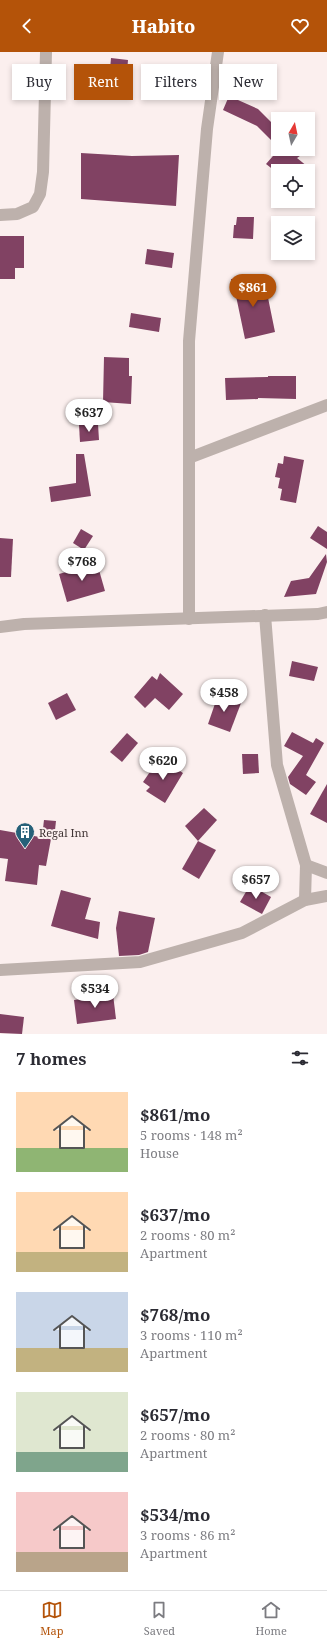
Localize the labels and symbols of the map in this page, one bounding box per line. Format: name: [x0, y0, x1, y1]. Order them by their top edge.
north arrow: [271, 112, 315, 156]
pin: $861: [229, 274, 277, 308]
pin: $637: [65, 399, 113, 433]
pin: $768: [58, 548, 106, 582]
pin: $458: [200, 679, 248, 713]
pin: $620: [139, 747, 187, 781]
building icon: Regal Inn: [14, 821, 36, 849]
place label: Regal Inn: [39, 825, 89, 840]
pin: $657: [232, 866, 280, 900]
pin: $534: [71, 975, 119, 1009]

